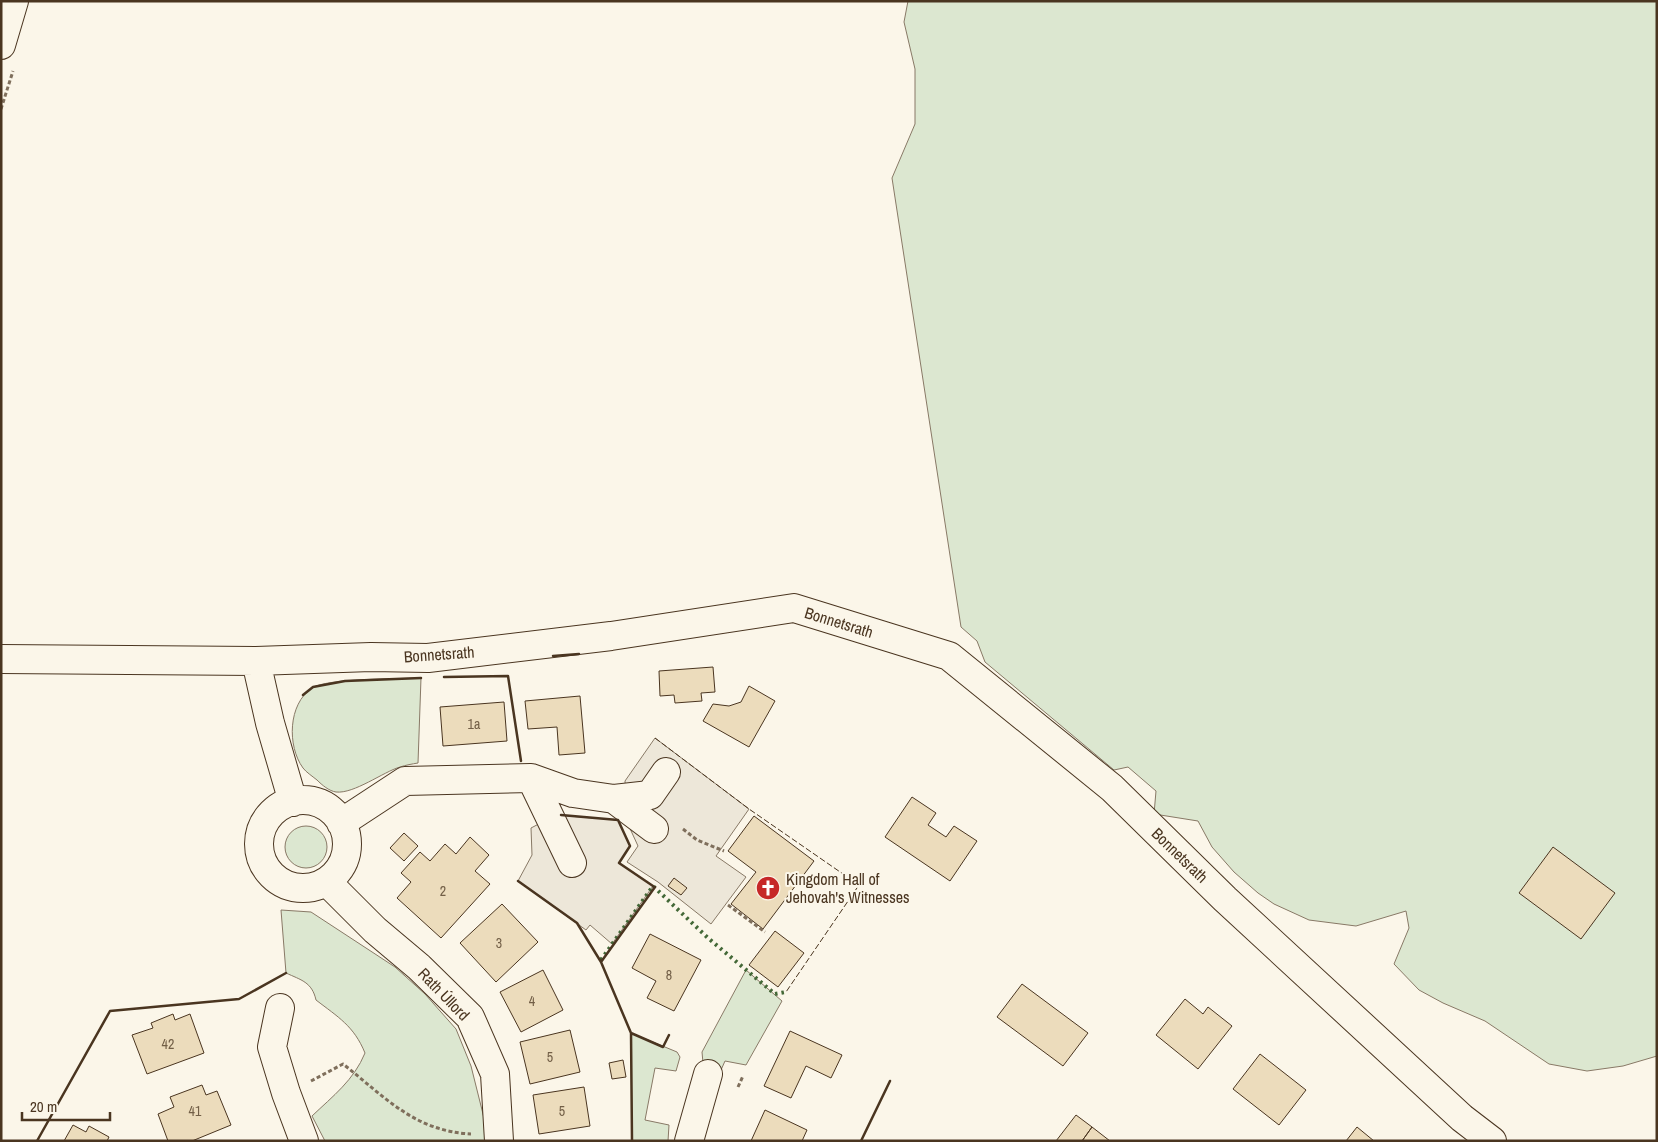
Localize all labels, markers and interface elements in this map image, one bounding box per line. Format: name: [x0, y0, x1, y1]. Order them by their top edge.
street label: Bonnetsrath: [802, 601, 876, 643]
street label: Bonnetsrath: [403, 641, 475, 667]
house number: 1a: [468, 715, 481, 733]
street label: Bonnetsrath: [1147, 823, 1213, 887]
place label: Kingdom Hall of Jehovah's Witnesses: [786, 868, 910, 908]
church icon: Kingdom Hall of Jehovah's Witnesses: [755, 875, 781, 901]
house number: 2: [440, 882, 446, 900]
house number: 3: [496, 934, 502, 952]
street label: Rath Úllord: [413, 963, 475, 1025]
house number: 8: [666, 966, 672, 984]
house number: 4: [529, 992, 536, 1010]
house number: 42: [162, 1035, 174, 1053]
house number: 5: [547, 1048, 553, 1066]
scale bar: [22, 1090, 110, 1122]
text: 20 m: [30, 1096, 57, 1117]
house number: 41: [189, 1102, 202, 1120]
house number: 5: [559, 1102, 565, 1120]

